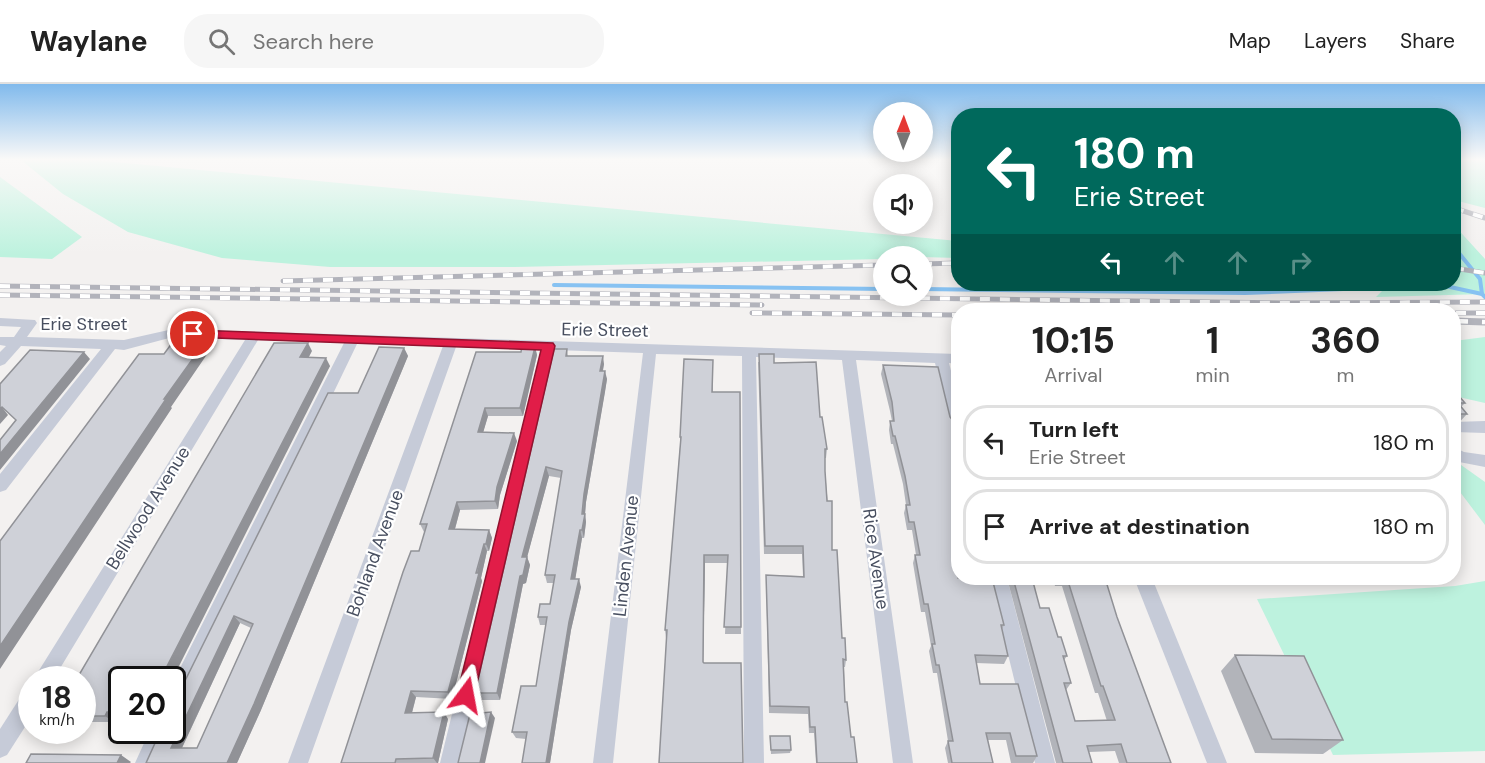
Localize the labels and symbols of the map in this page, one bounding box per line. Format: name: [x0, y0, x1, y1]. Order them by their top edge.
north arrow: [873, 102, 933, 162]
pin: [167, 308, 218, 359]
street label: Erie Street: [40, 312, 128, 336]
street label: Erie Street: [561, 317, 649, 343]
street label: Bellwood Avenue: [100, 442, 196, 574]
street label: Bohland Avenue: [341, 486, 409, 620]
street label: Linden Avenue: [608, 494, 644, 618]
street label: Rice Avenue: [857, 507, 895, 611]
position arrow: [434, 663, 498, 727]
speed limit sign: 20: [108, 666, 186, 744]

